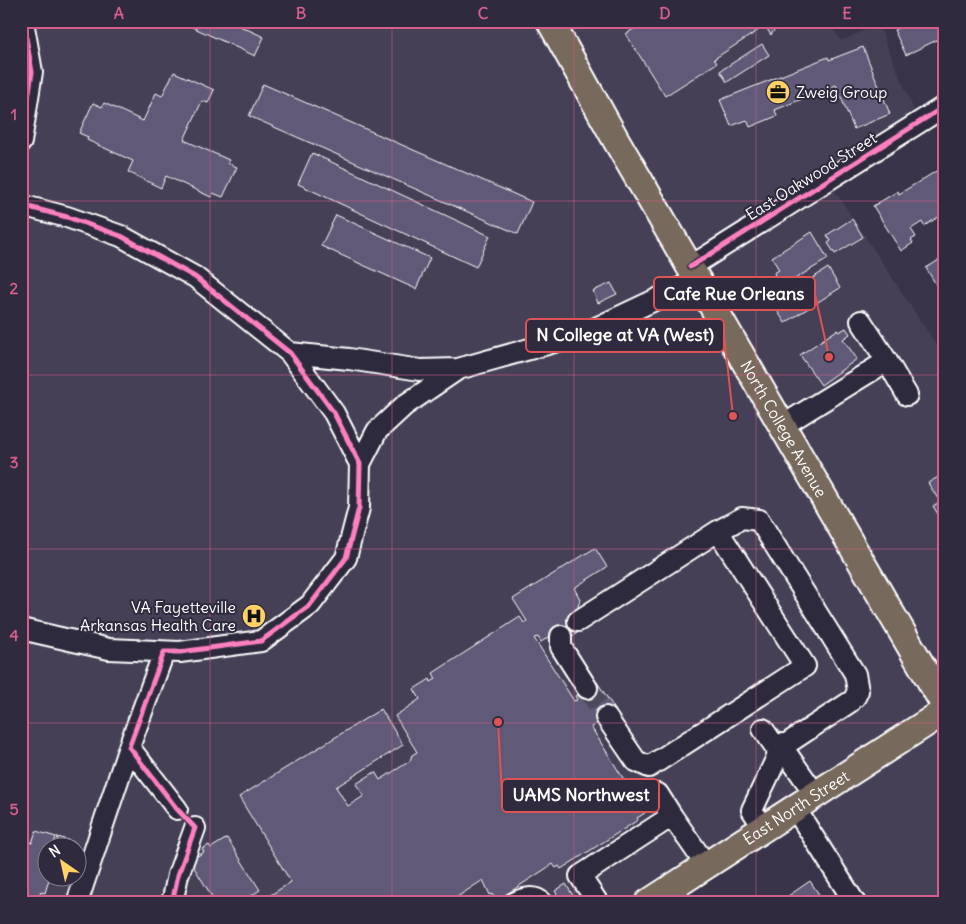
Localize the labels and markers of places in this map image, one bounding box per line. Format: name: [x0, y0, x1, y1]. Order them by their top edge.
office icon: Zweig Group: [765, 79, 791, 105]
place label: Zweig Group: [796, 82, 887, 102]
callout: Cafe Rue Orleans: [654, 277, 815, 310]
callout: N College at VA (West): [526, 319, 724, 352]
place label: VA Fayetteville Arkansas Health Care: [80, 597, 236, 635]
hospital icon: VA Fayetteville Arkansas Health Care: [241, 603, 267, 629]
callout: UAMS Northwest: [502, 779, 659, 812]

